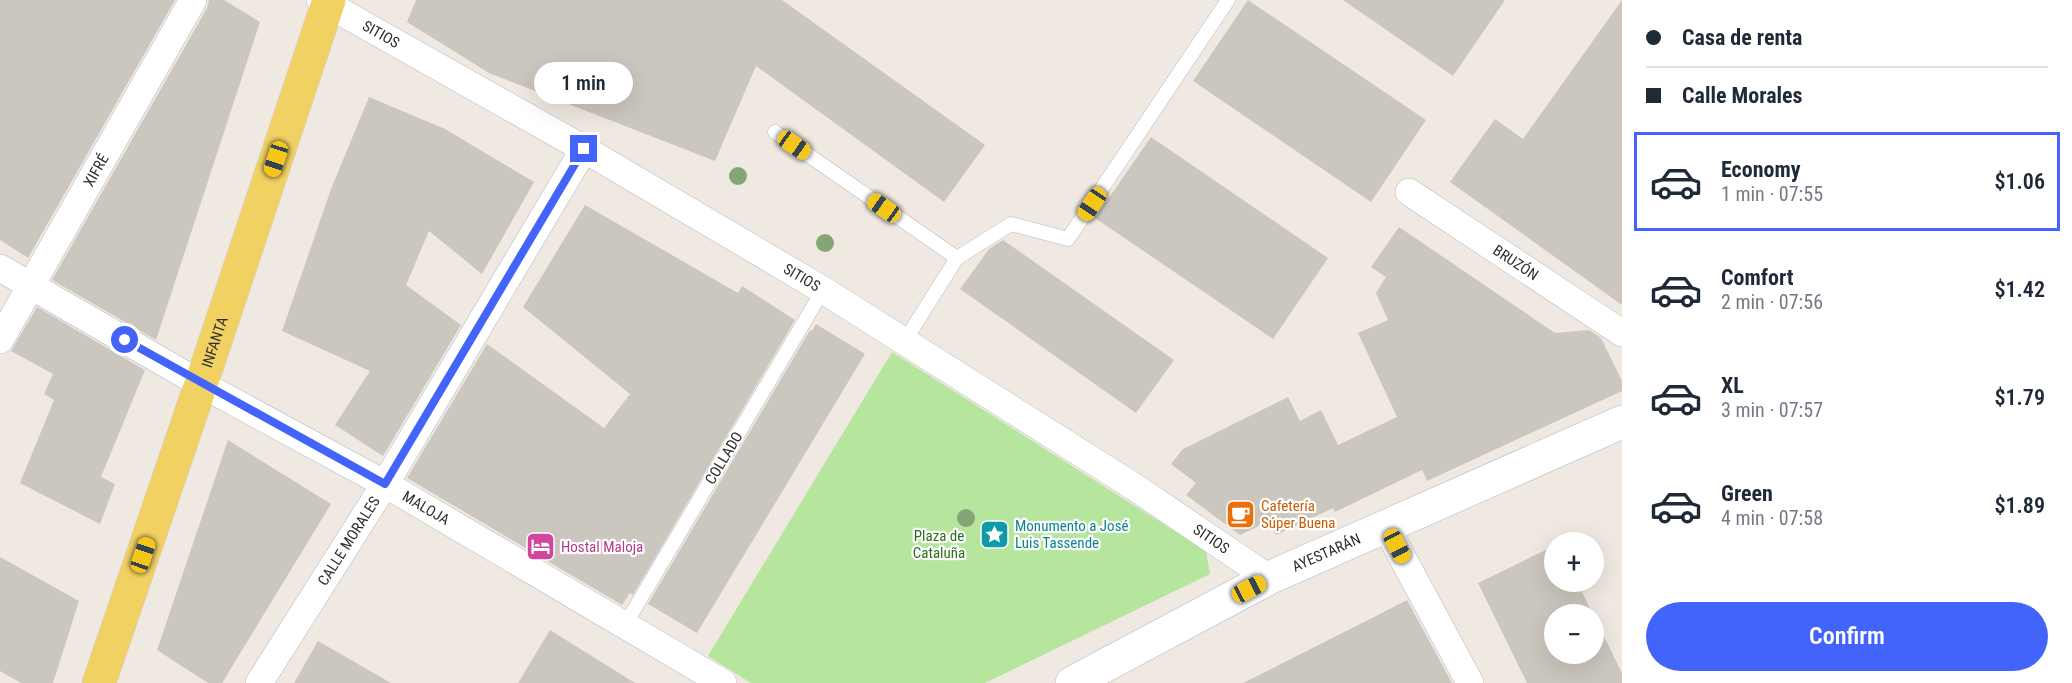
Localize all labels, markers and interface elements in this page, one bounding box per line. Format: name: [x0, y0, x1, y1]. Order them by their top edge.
street label: SITIOS: [359, 17, 403, 52]
text: Casa de renta: [1682, 25, 1802, 50]
callout: 1 min: [534, 62, 634, 104]
text: 1 min: [561, 71, 606, 95]
text: Calle Morales: [1682, 83, 1803, 108]
car: [774, 127, 814, 163]
route end: [570, 135, 597, 162]
car: [262, 139, 290, 179]
street label: XIFRÉ: [80, 151, 113, 190]
icon: car: [1649, 155, 1703, 209]
text: Economy: [1721, 157, 1801, 182]
text: $1.06: [1994, 169, 2045, 194]
text: 1 min · 07:55: [1721, 182, 1823, 206]
car: [1074, 184, 1110, 224]
car: [864, 190, 904, 226]
street label: BRUZÓN: [1490, 241, 1542, 284]
street label: SITIOS: [780, 260, 824, 295]
icon: car: [1649, 263, 1703, 317]
text: Comfort: [1721, 265, 1794, 290]
text: $1.42: [1994, 277, 2045, 302]
text: 2 min · 07:56: [1721, 290, 1823, 314]
street label: INFANTA: [198, 314, 232, 370]
route start: [111, 326, 138, 353]
icon: car: [1649, 371, 1703, 425]
text: XL: [1721, 373, 1744, 398]
text: $1.79: [1994, 385, 2045, 410]
text: 3 min · 07:57: [1721, 398, 1823, 422]
street label: COLLADO: [701, 428, 747, 488]
icon: car: [1649, 479, 1703, 533]
text: Green: [1721, 481, 1773, 506]
street label: MALOJA: [399, 487, 453, 529]
street label: CALLE MORALES: [314, 493, 384, 589]
text: $1.89: [1994, 493, 2045, 518]
place label: Cafetería Súper Buena: [1261, 497, 1335, 532]
cafe icon: Cafetería Súper Buena: [1224, 499, 1256, 531]
text: 4 min · 07:58: [1721, 506, 1823, 530]
place label: Monumento a José Luis Tassende: [1015, 517, 1129, 552]
place icon: Monumento a José Luis Tassende: [978, 519, 1010, 551]
street label: SITIOS: [1190, 520, 1233, 558]
car: [1381, 526, 1413, 566]
park label: Plaza de Cataluña: [913, 527, 965, 562]
street label: AYESTARÁN: [1289, 530, 1363, 576]
hotel icon: Hostal Maloja: [524, 531, 556, 563]
map controls: [1544, 532, 1604, 664]
button: +: [1544, 532, 1604, 592]
car: [129, 535, 157, 575]
place label: Hostal Maloja: [561, 538, 643, 556]
car: [1229, 573, 1269, 605]
button: Confirm: [1646, 602, 2048, 671]
button: −: [1544, 604, 1604, 664]

